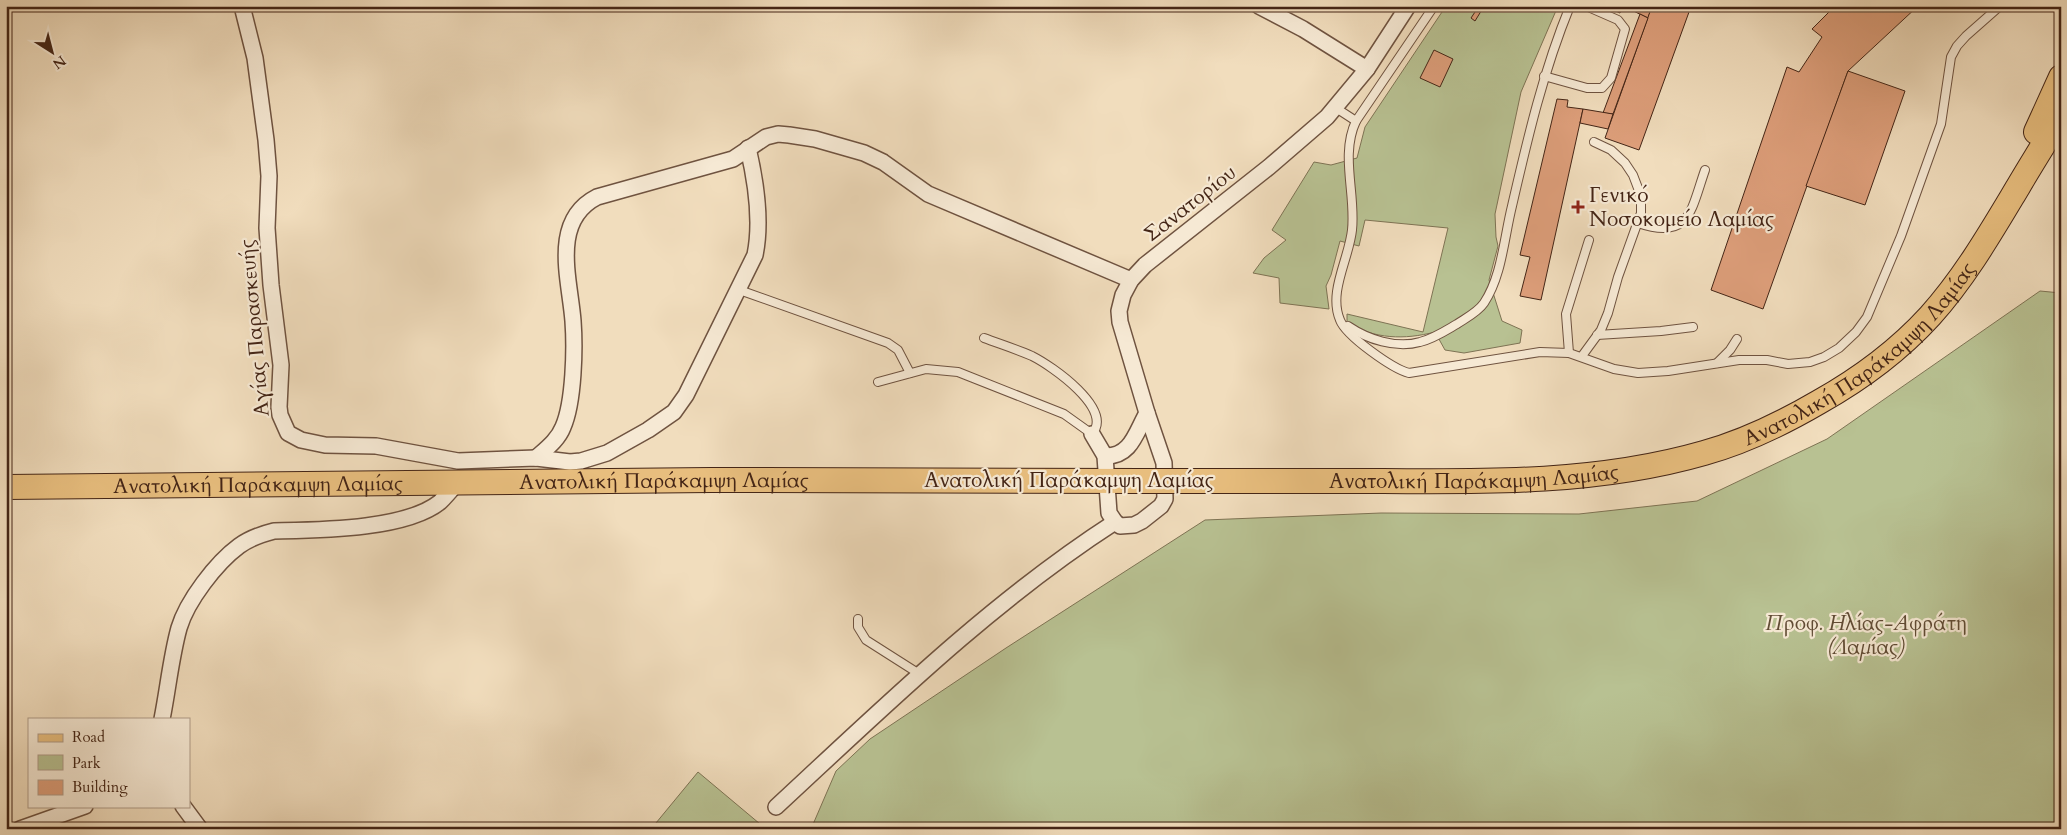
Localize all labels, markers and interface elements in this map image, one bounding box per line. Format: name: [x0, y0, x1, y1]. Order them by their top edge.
north arrow: [28, 28, 78, 78]
text: N: [49, 51, 70, 73]
street label: Σανατορίου: [1138, 158, 1242, 249]
place label: Γενικό Νοσοκομείο Λαμίας: [1589, 181, 1774, 234]
marker: Γενικό Νοσοκομείο Λαμίας: [1571, 200, 1585, 214]
street label: Αγίας Παρασκευής: [232, 238, 277, 418]
street label: Ανατολική Παράκαμψη Λαμίας: [1739, 256, 1982, 453]
street label: Ανατολική Παράκαμψη Λαμίας: [1329, 457, 1620, 496]
street label: Ανατολική Παράκαμψη Λαμίας: [519, 466, 809, 497]
street label: Ανατολική Παράκαμψη Λαμίας: [924, 466, 1214, 495]
street label: Ανατολική Παράκαμψη Λαμίας: [113, 469, 403, 501]
park label: Προφ. Ηλίας-Αφράτη (Λαμίας): [1765, 609, 1967, 662]
legend: [28, 718, 190, 808]
text: Road: [72, 727, 105, 747]
text: Park: [72, 753, 101, 773]
text: Building: [72, 777, 128, 797]

